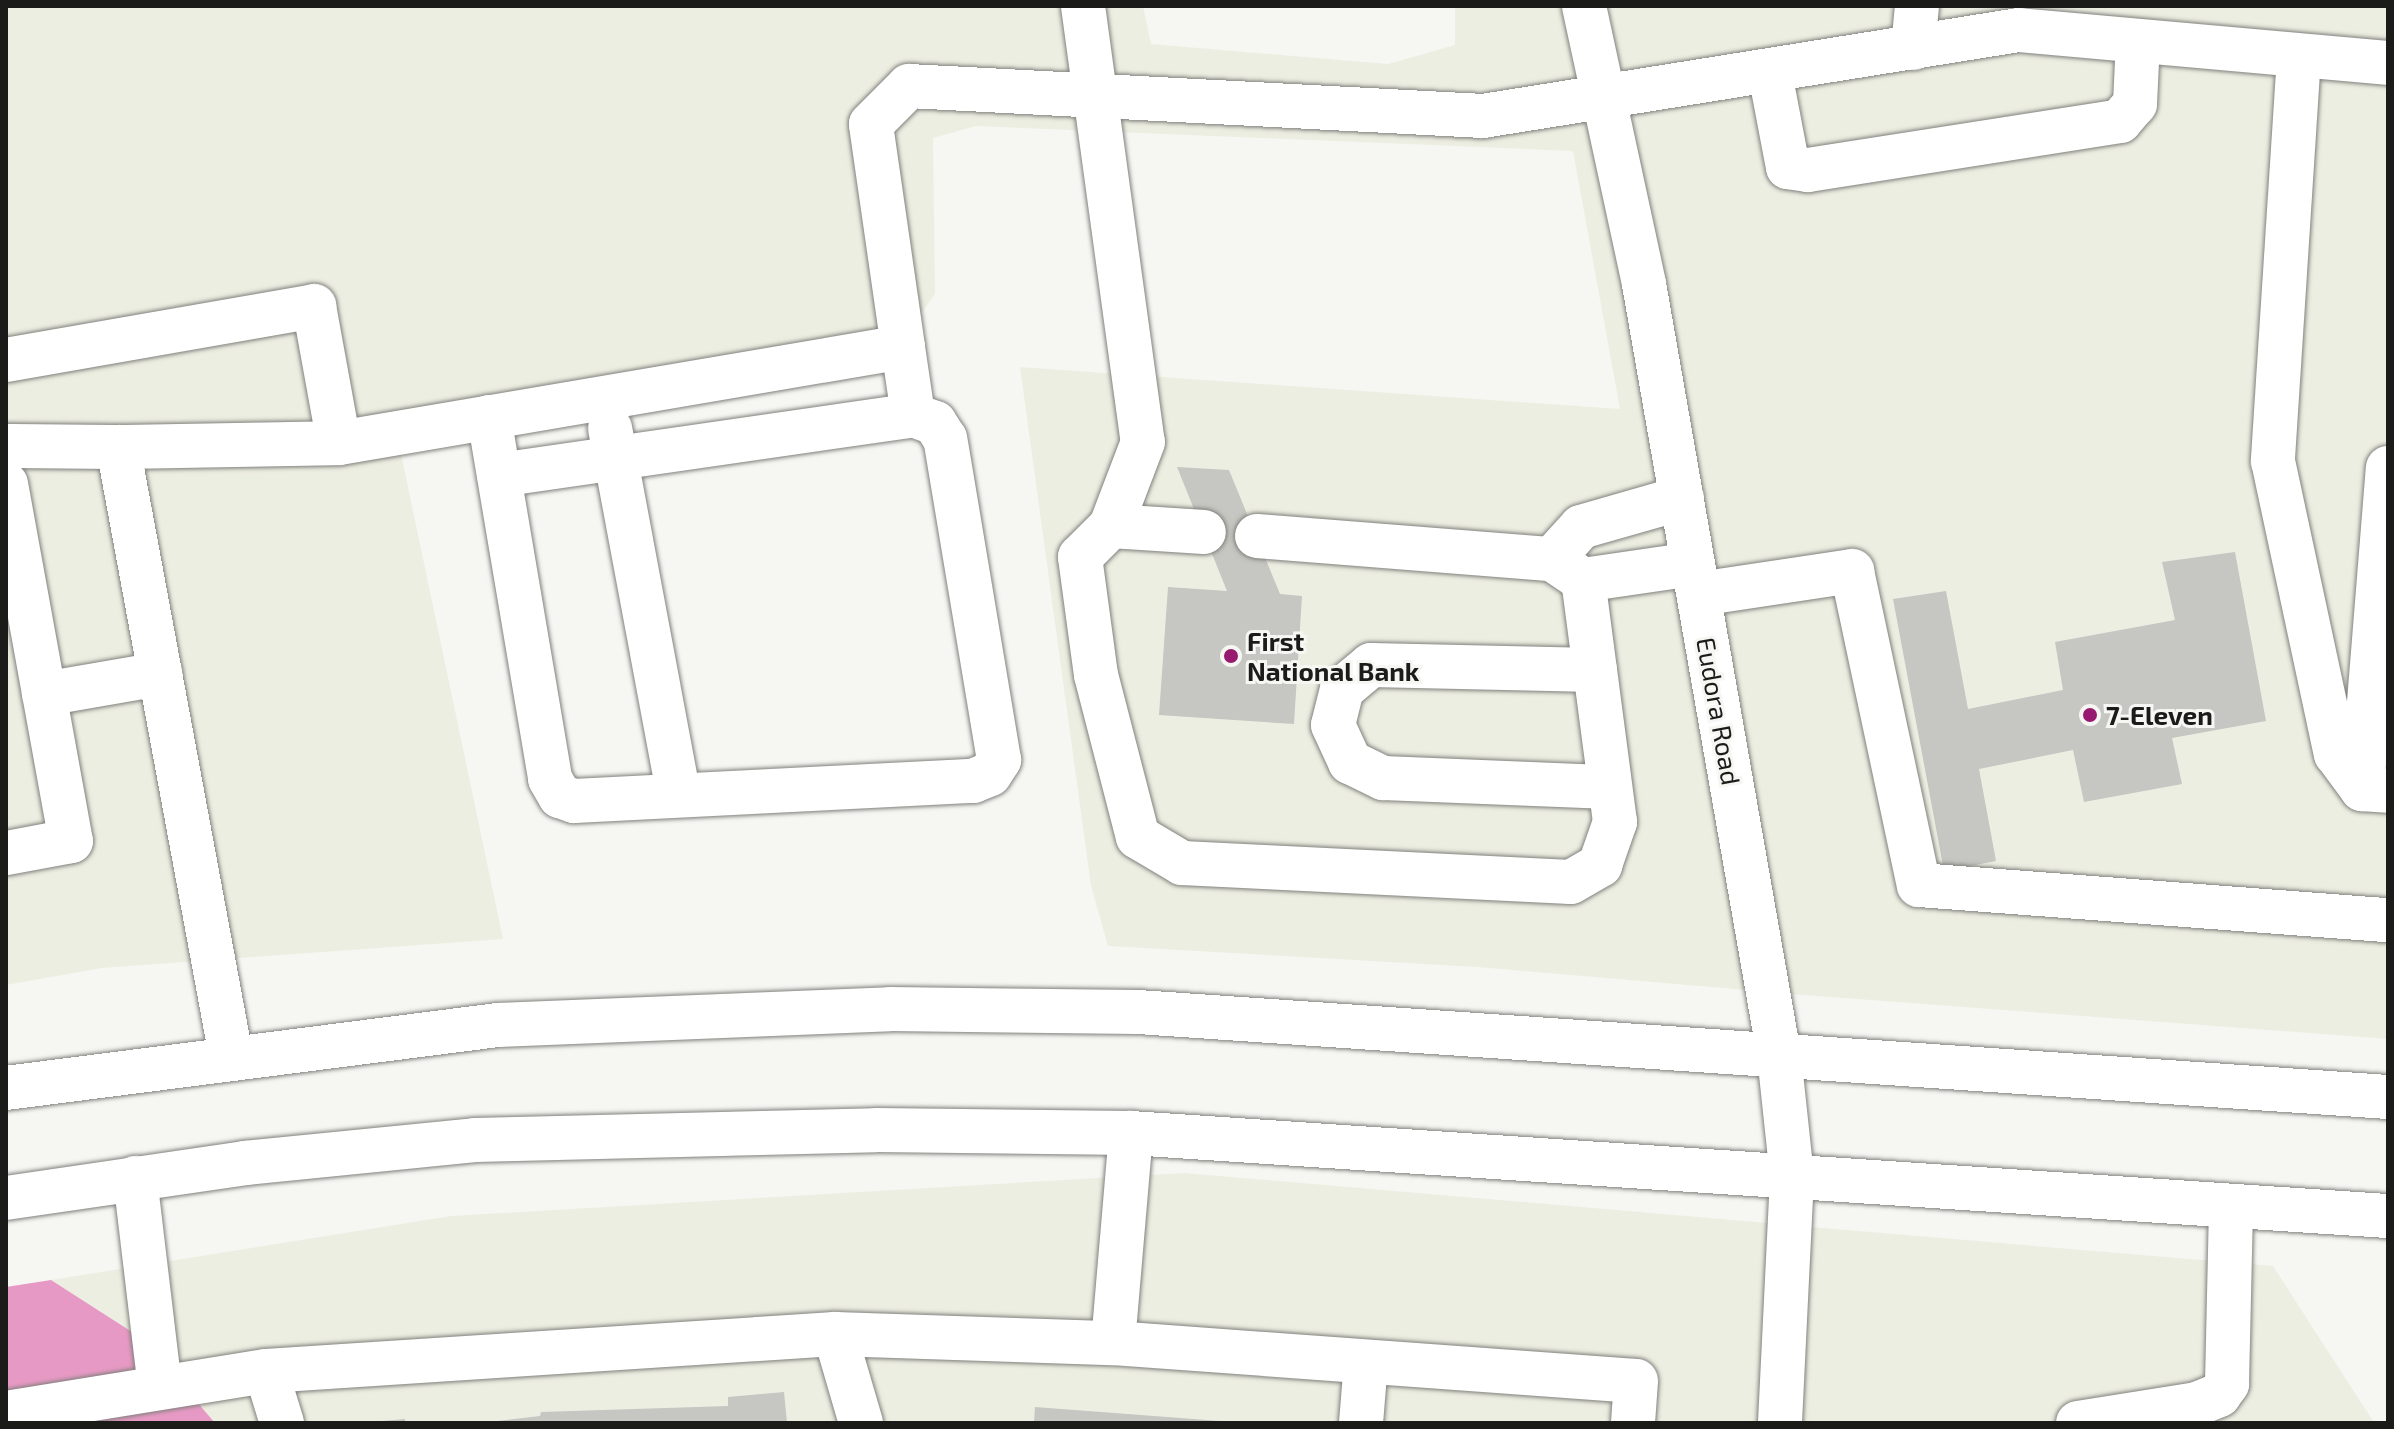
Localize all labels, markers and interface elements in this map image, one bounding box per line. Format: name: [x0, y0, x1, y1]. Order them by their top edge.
place label: First National Bank: [1247, 625, 1420, 686]
street label: Eudora Road: [1691, 635, 1747, 787]
marker: First National Bank: [1222, 647, 1240, 665]
place label: 7-Eleven: [2106, 699, 2213, 731]
marker: 7-Eleven: [2081, 706, 2099, 724]

